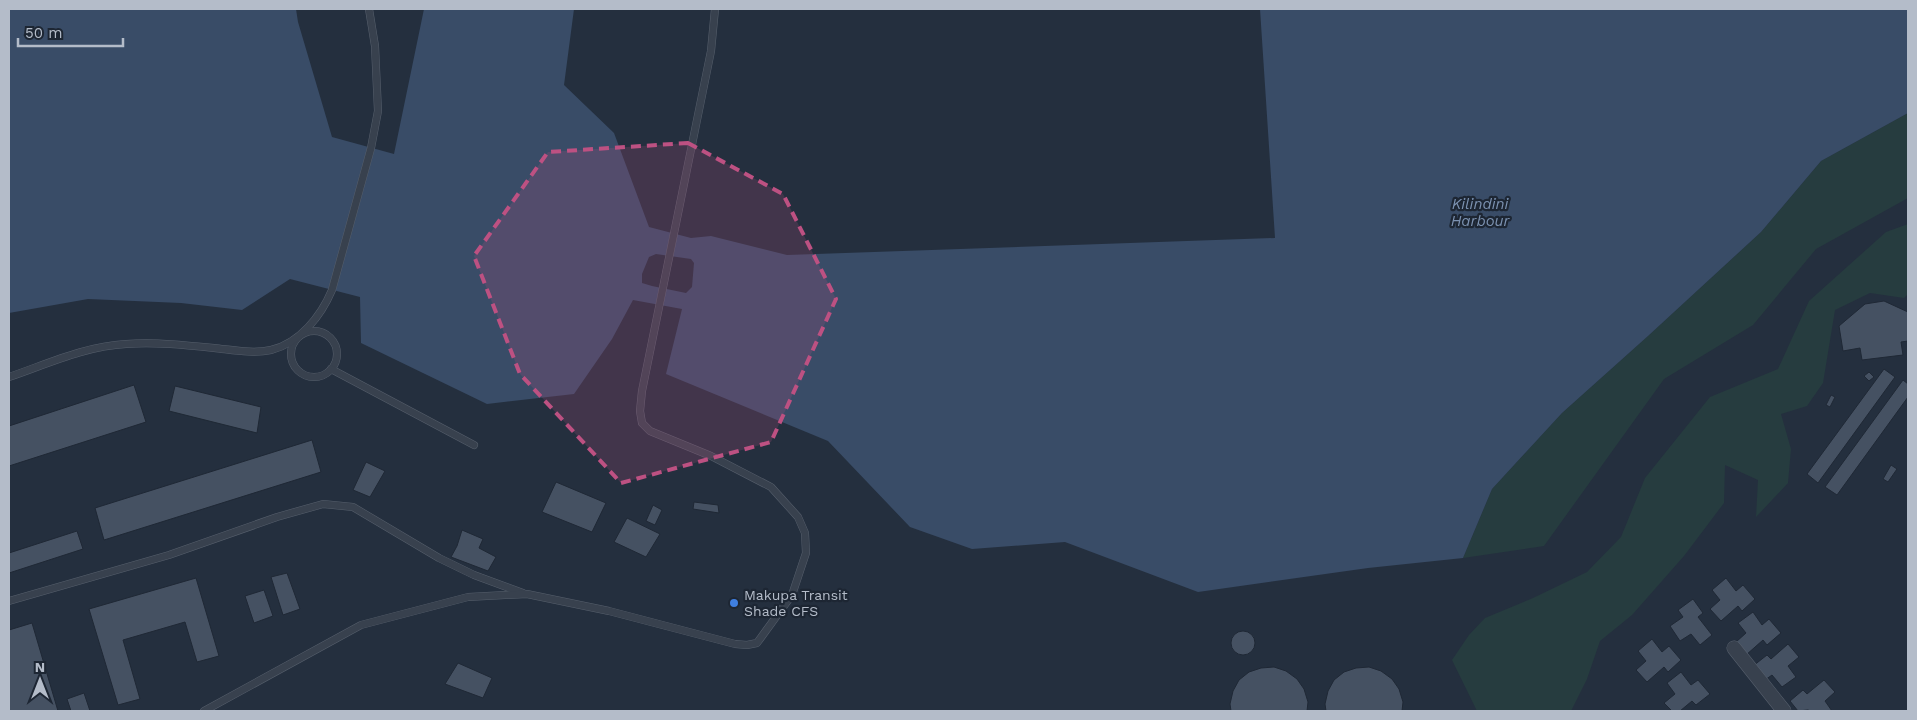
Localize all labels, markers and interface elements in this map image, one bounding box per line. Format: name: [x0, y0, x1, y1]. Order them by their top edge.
scale bar: [18, 15, 122, 47]
text: 50 m: [25, 24, 62, 42]
water label: Kilindini Harbour: [1451, 195, 1510, 230]
place label: Makupa Transit Shade CFS: [744, 587, 848, 619]
marker: Makupa Transit Shade CFS: [728, 597, 740, 609]
north arrow: [15, 655, 65, 705]
text: N: [35, 659, 45, 675]

